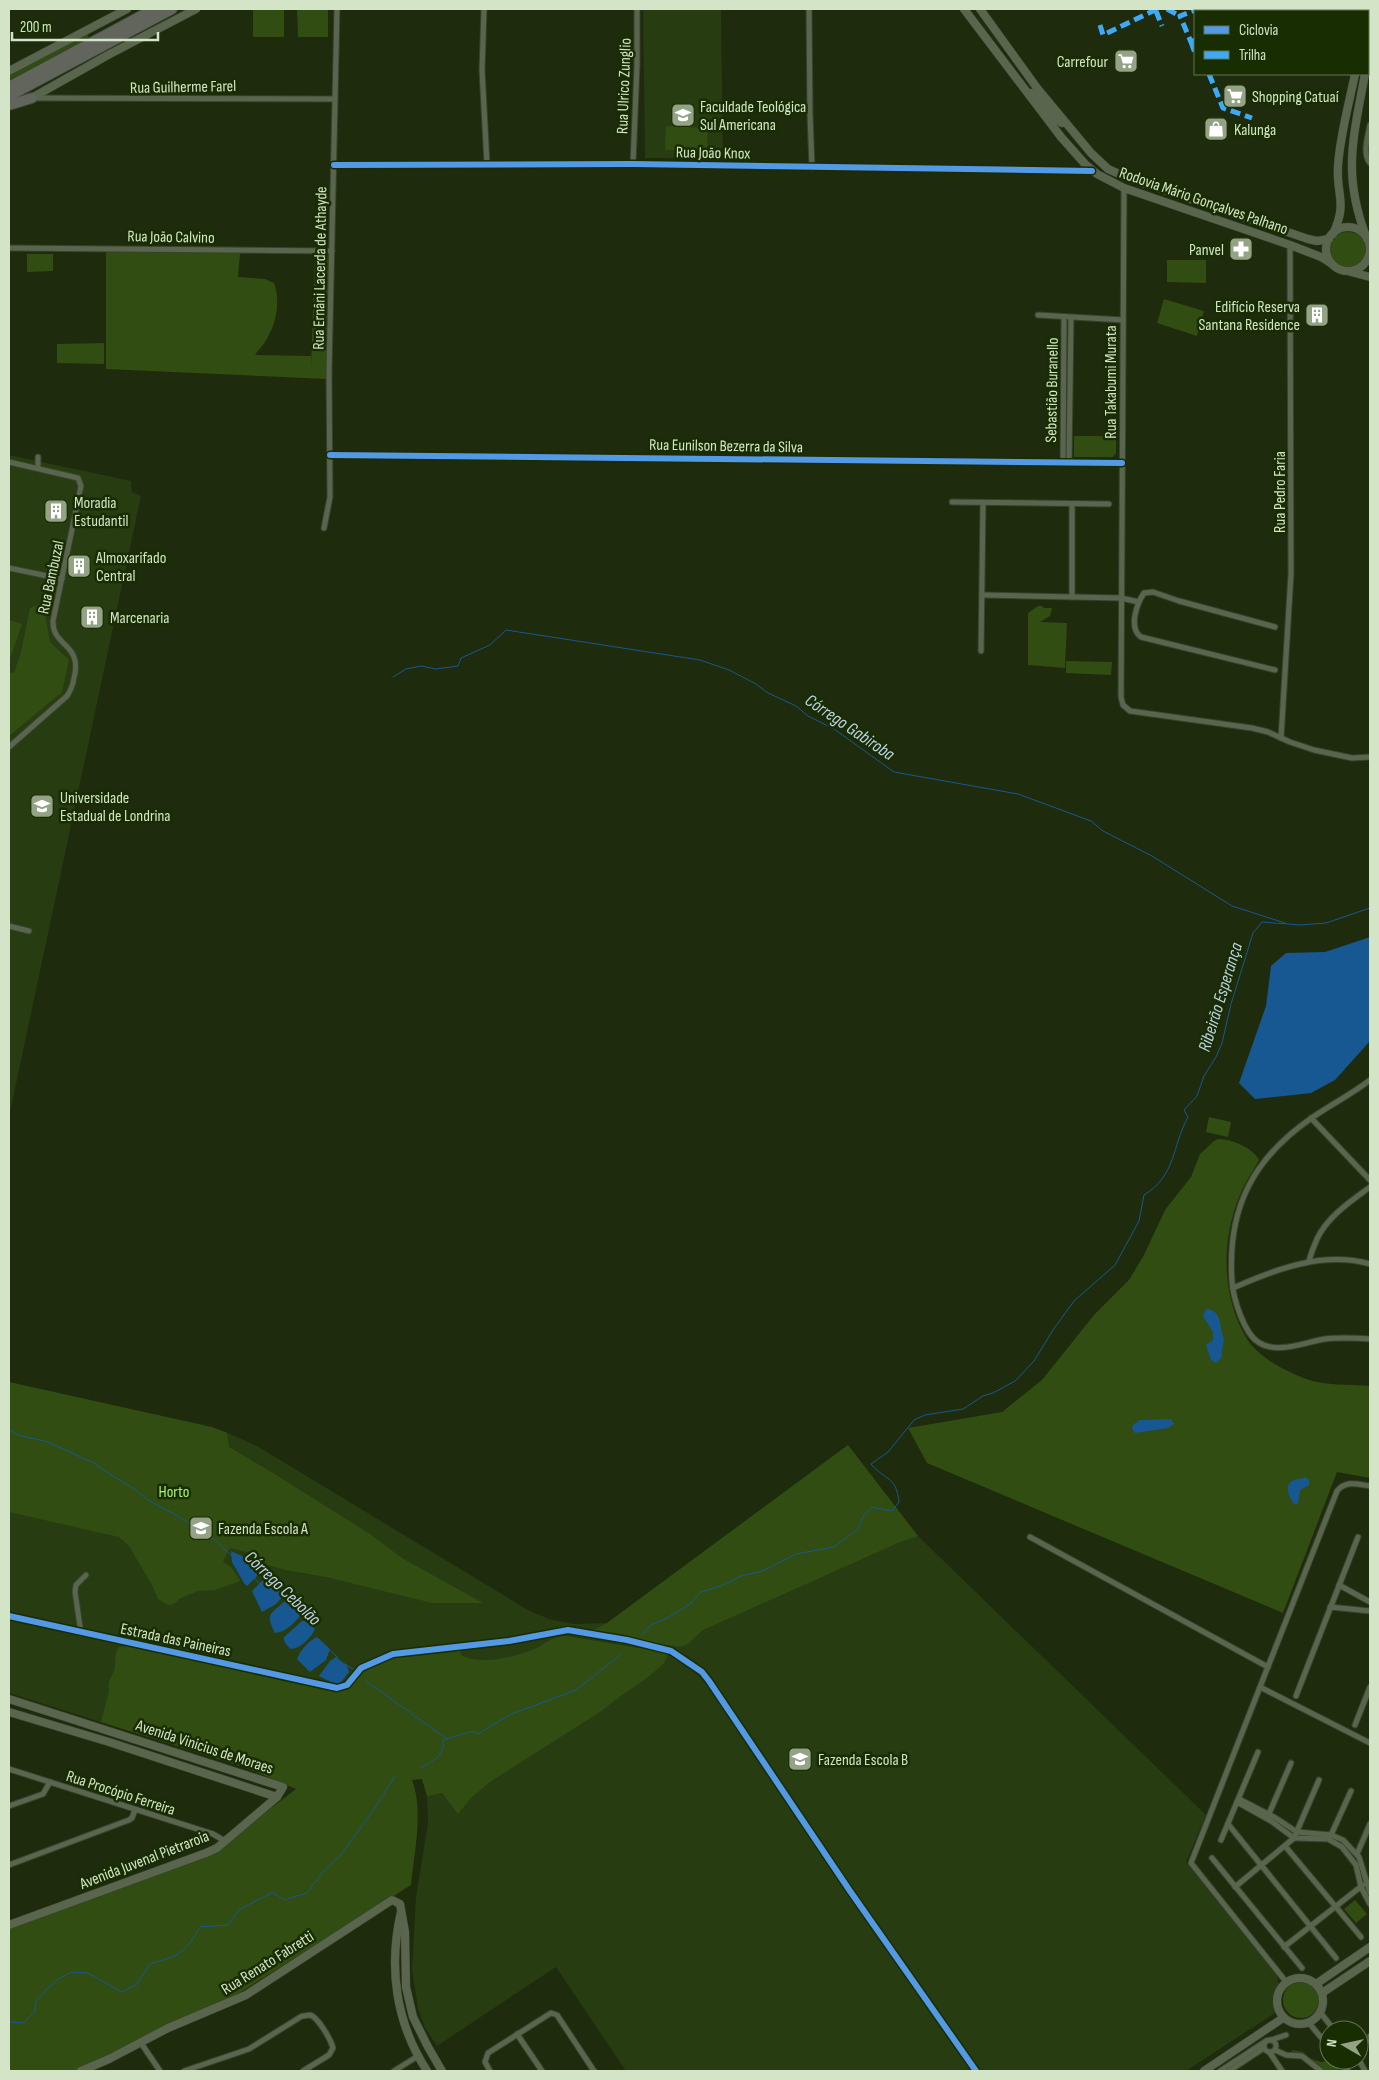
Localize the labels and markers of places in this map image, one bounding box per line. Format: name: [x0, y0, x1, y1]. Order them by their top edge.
supermarket icon: Carrefour: [1113, 48, 1139, 74]
place label: Carrefour: [1057, 53, 1108, 72]
supermarket icon: Shopping Catuaí: [1222, 83, 1248, 109]
place label: Shopping Catuaí: [1252, 88, 1339, 107]
place label: Faculdade Teológica Sul Americana: [700, 98, 806, 135]
school or university icon: Faculdade Teológica Sul Americana: [670, 102, 696, 128]
shop icon: Kalunga: [1203, 116, 1229, 142]
place label: Kalunga: [1234, 121, 1276, 140]
pharmacy icon: Panvel: [1228, 236, 1254, 262]
place label: Panvel: [1189, 241, 1224, 260]
place label: Edifício Reserva Santana Residence: [1198, 298, 1300, 335]
building icon: Edifício Reserva Santana Residence: [1304, 302, 1330, 328]
place label: Moradia Estudantil: [74, 494, 129, 531]
building icon: Moradia Estudantil: [43, 498, 69, 524]
place label: Almoxarifado Central: [95, 549, 166, 586]
building icon: Almoxarifado Central: [66, 553, 92, 579]
building icon: Marcenaria: [79, 604, 105, 630]
place label: Marcenaria: [110, 609, 170, 628]
place label: Universidade Estadual de Londrina: [60, 789, 170, 826]
school or university icon: Universidade Estadual de Londrina: [29, 793, 55, 819]
school or university icon: Fazenda Escola A: [188, 1515, 214, 1541]
place label: Fazenda Escola A: [218, 1520, 308, 1539]
school or university icon: Fazenda Escola B: [787, 1746, 813, 1772]
place label: Fazenda Escola B: [818, 1751, 908, 1770]

